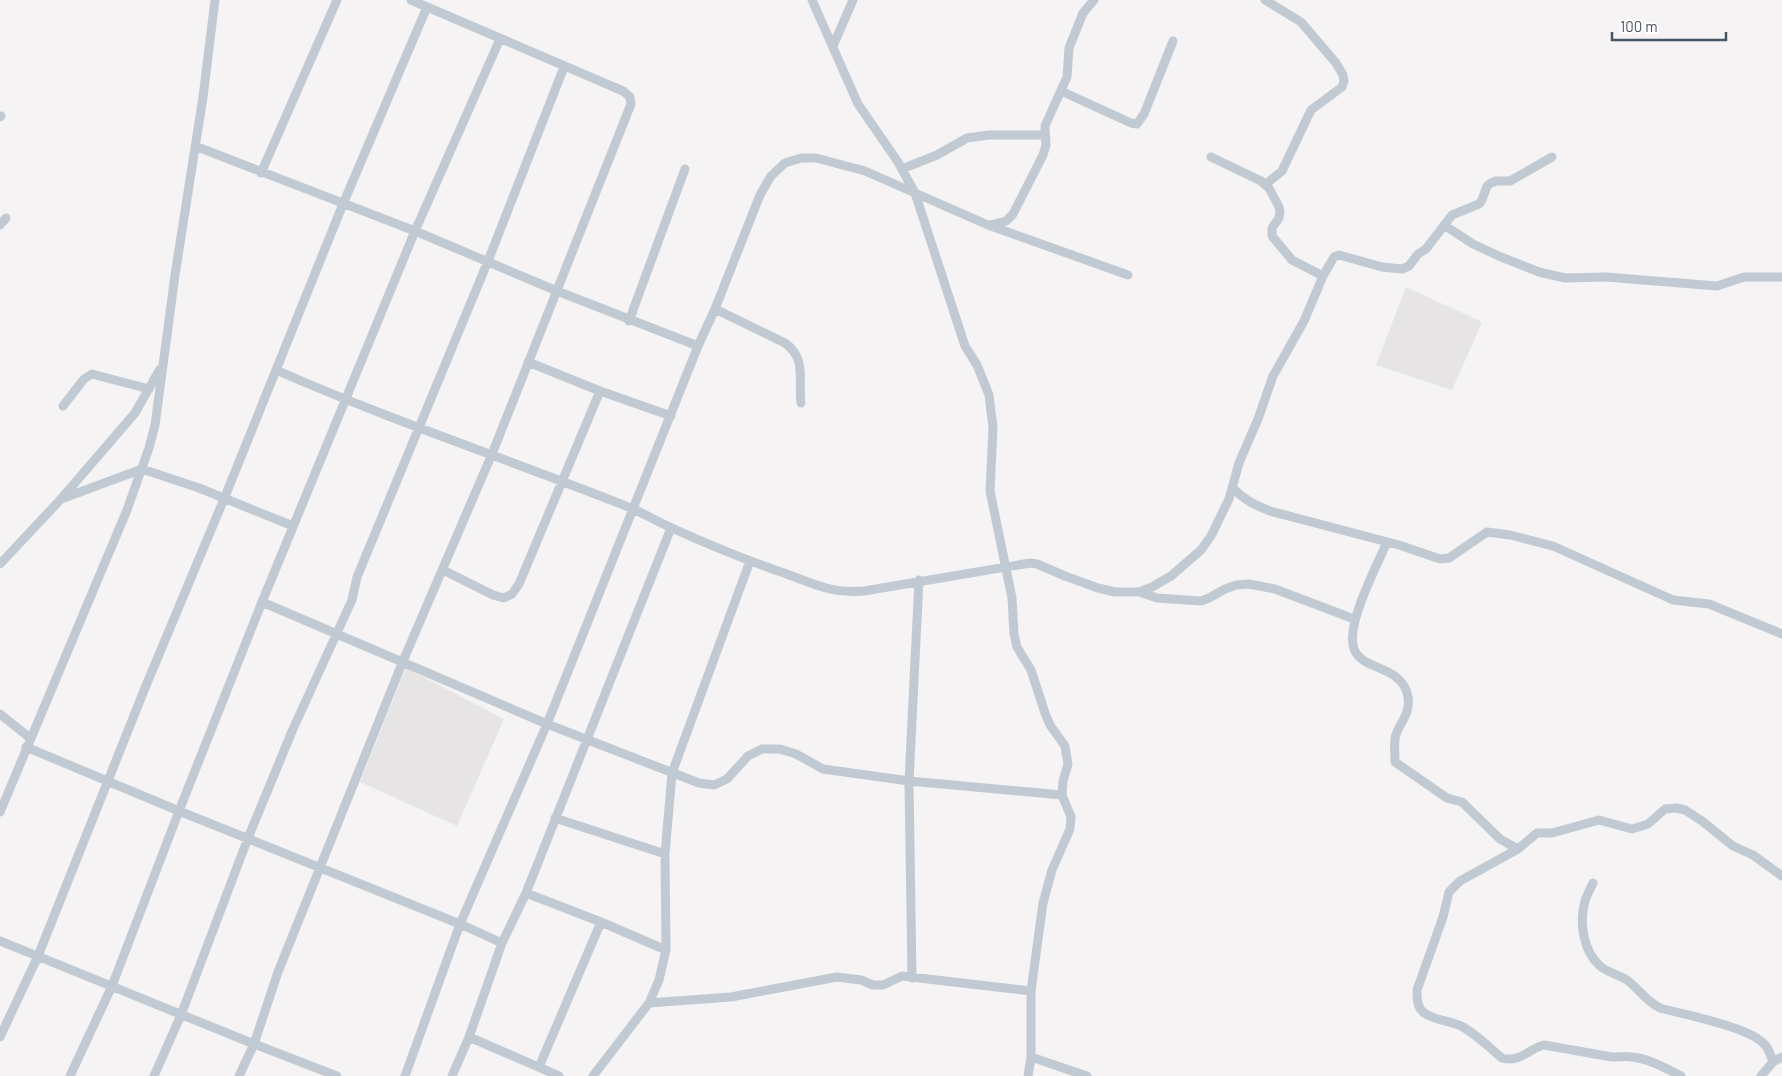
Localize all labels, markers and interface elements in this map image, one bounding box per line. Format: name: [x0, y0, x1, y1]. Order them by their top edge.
scale bar: [1612, 10, 1726, 42]
text: 100 m: [1620, 17, 1658, 35]

